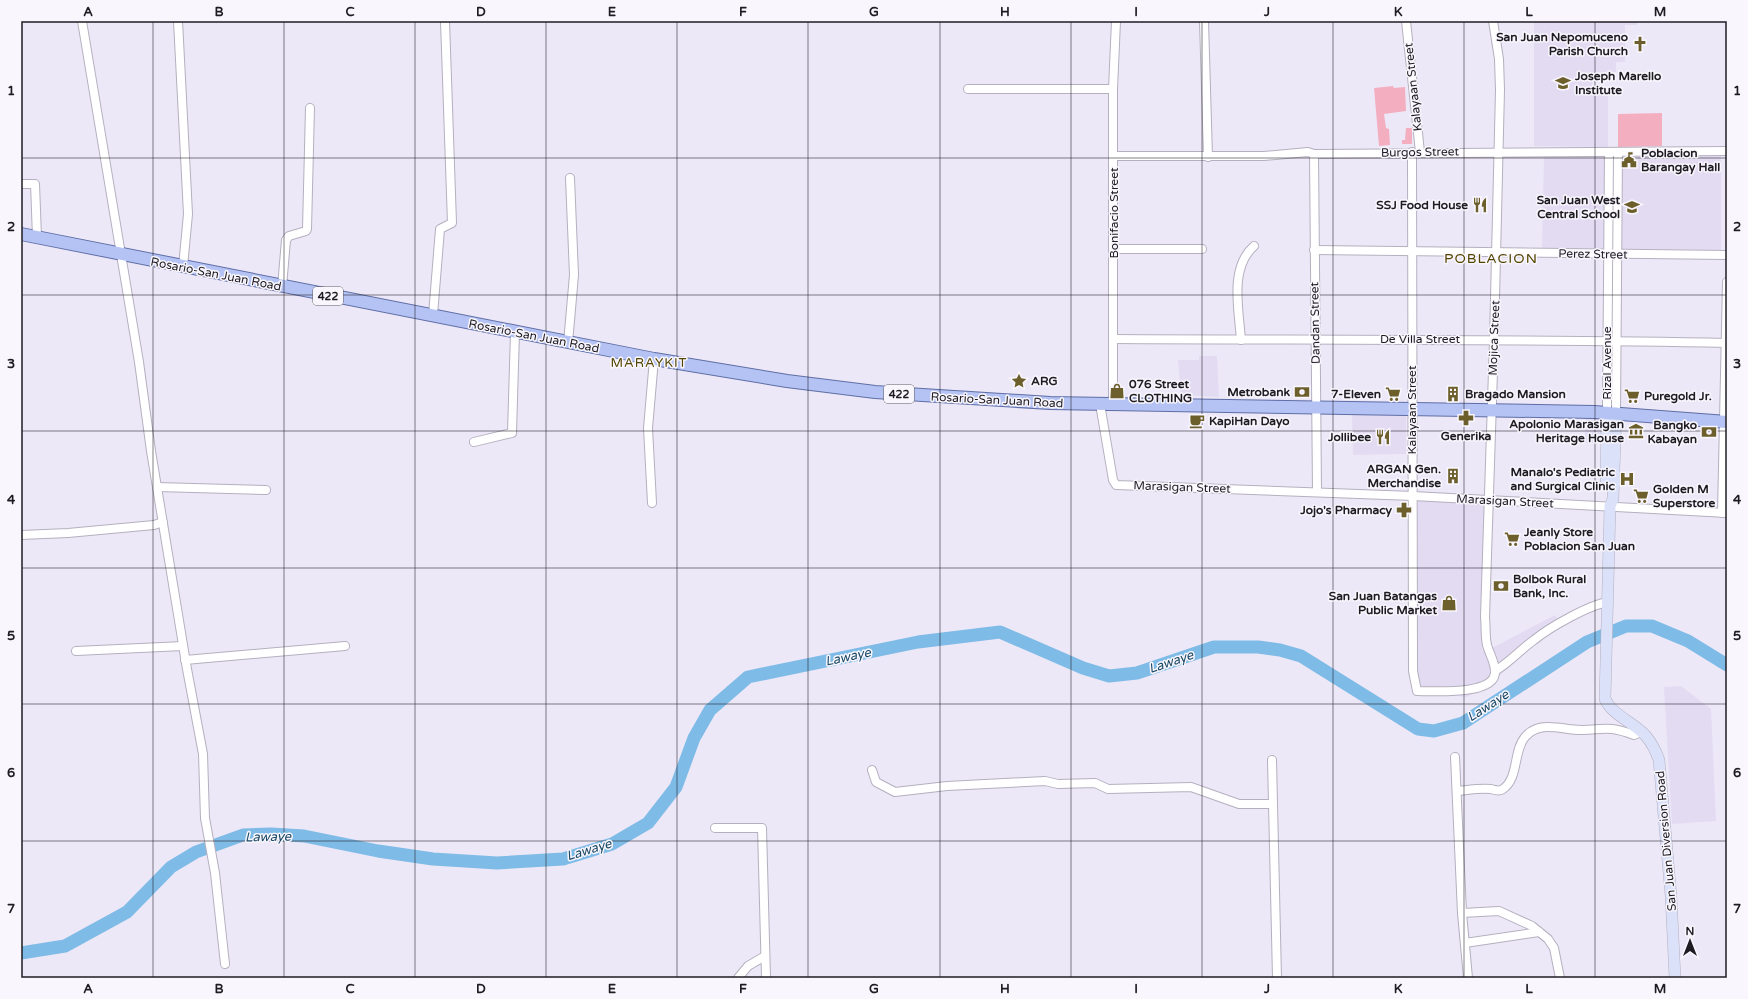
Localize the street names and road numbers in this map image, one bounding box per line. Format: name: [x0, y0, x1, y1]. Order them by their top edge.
street label: Kalayaan Street: [1401, 42, 1425, 132]
street label: Burgos Street: [1381, 144, 1460, 160]
street label: Bonifacio Street: [1107, 167, 1121, 259]
street label: Perez Street: [1558, 246, 1628, 262]
street label: Rosario-San Juan Road: [150, 254, 282, 294]
street label: Dandan Street: [1307, 281, 1323, 364]
road number: 422: [313, 287, 343, 305]
street label: Mojica Street: [1486, 300, 1502, 376]
street label: Rosario-San Juan Road: [468, 316, 600, 356]
street label: Rizal Avenue: [1600, 326, 1614, 400]
street label: De Villa Street: [1380, 332, 1460, 346]
street label: Kalayaan Street: [1405, 365, 1419, 455]
road number: 422: [884, 385, 914, 403]
street label: Rosario-San Juan Road: [930, 390, 1064, 410]
street label: Marasigan Street: [1133, 478, 1231, 496]
street label: Marasigan Street: [1456, 491, 1554, 511]
street label: San Juan Diversion Road: [1653, 770, 1679, 912]

